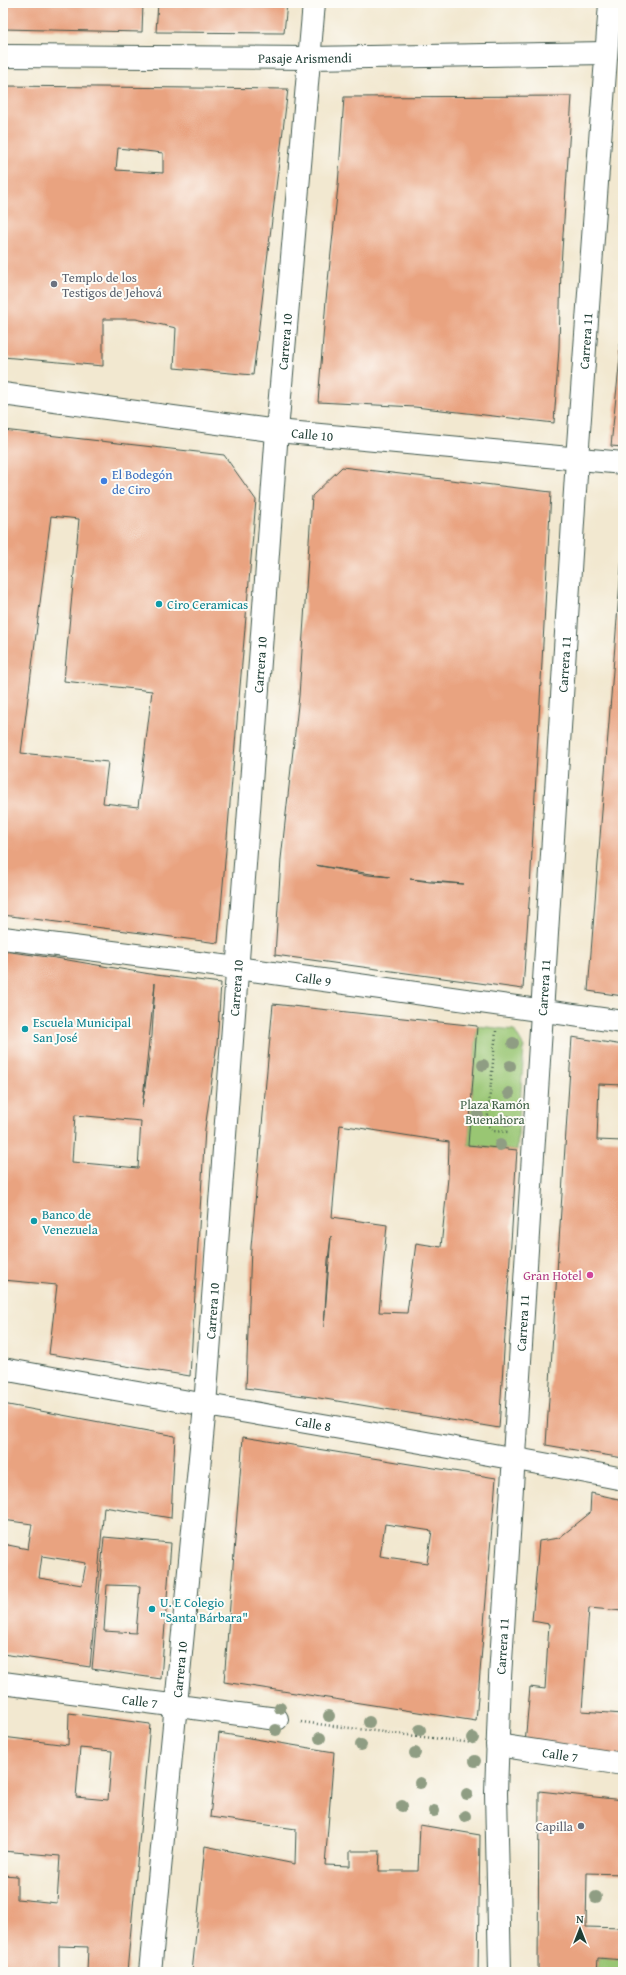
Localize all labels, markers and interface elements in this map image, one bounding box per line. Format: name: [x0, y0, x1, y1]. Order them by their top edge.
street label: Pasaje Arismendi: [258, 48, 352, 68]
place label: Templo de los Testigos de Jehová: [62, 268, 163, 302]
marker: Templo de los Testigos de Jehová: [49, 279, 59, 289]
street label: Carrera 11: [575, 312, 598, 370]
street label: Carrera 10: [273, 313, 297, 371]
street label: Calle 10: [290, 423, 334, 446]
place label: El Bodegón de Ciro: [112, 465, 173, 499]
marker: El Bodegón de Ciro: [99, 476, 109, 486]
place label: Ciro Ceramicas: [167, 595, 248, 614]
marker: Ciro Ceramicas: [154, 599, 164, 609]
street label: Carrera 11: [553, 635, 576, 693]
street label: Carrera 10: [249, 636, 272, 694]
street label: Carrera 10: [225, 959, 248, 1017]
street label: Carrera 11: [533, 959, 555, 1016]
street label: Calle 9: [294, 967, 332, 991]
place label: Escuela Municipal San José: [33, 1013, 132, 1047]
marker: Escuela Municipal San José: [20, 1024, 30, 1034]
park label: Plaza Ramón Buenahora: [460, 1095, 531, 1129]
place label: Banco de Venezuela: [42, 1205, 99, 1239]
marker: Banco de Venezuela: [29, 1216, 39, 1226]
place label: Gran Hotel: [523, 1266, 582, 1285]
marker: Gran Hotel: [585, 1270, 595, 1280]
street label: Carrera 10: [201, 1282, 224, 1340]
street label: Carrera 11: [512, 1294, 534, 1352]
street label: Calle 8: [294, 1411, 332, 1436]
place label: U. E Colegio "Santa Bárbara": [160, 1593, 248, 1627]
marker: U. E Colegio "Santa Bárbara": [147, 1604, 157, 1614]
street label: Carrera 11: [491, 1617, 514, 1675]
street label: Carrera 10: [168, 1640, 192, 1699]
street label: Calle 7: [121, 1690, 159, 1713]
street label: Calle 7: [541, 1743, 579, 1767]
place label: Capilla: [536, 1817, 574, 1836]
marker: Capilla: [576, 1821, 586, 1831]
north arrow: [560, 1909, 600, 1949]
text: N: [576, 1911, 584, 1927]

